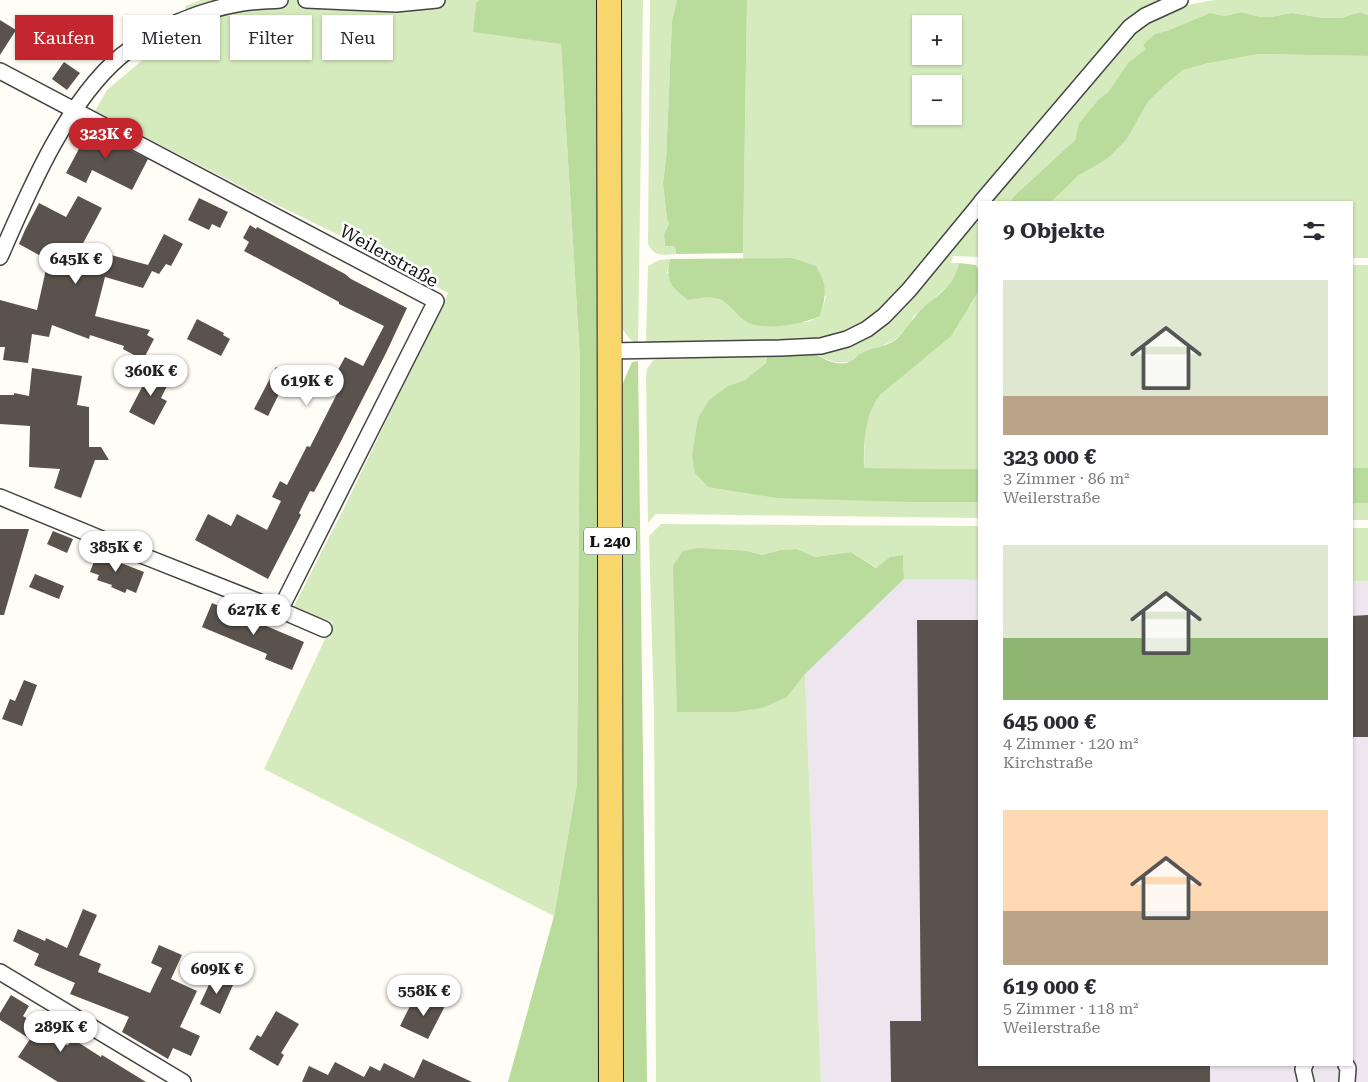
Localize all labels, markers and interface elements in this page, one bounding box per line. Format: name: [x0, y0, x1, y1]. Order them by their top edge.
chip: Kaufen: [15, 15, 113, 60]
chip: Mieten: [123, 15, 220, 60]
chip: Filter: [230, 15, 312, 60]
chip: Neu: [322, 15, 393, 60]
map controls: [912, 15, 962, 125]
button: +: [912, 15, 962, 65]
button: −: [912, 75, 962, 125]
pin: 323K €: [65, 118, 147, 160]
text: 323K €: [80, 124, 132, 143]
icon: filters: [1300, 217, 1328, 245]
text: 9 Objekte: [1003, 219, 1105, 243]
street label: Weilerstraße: [336, 220, 442, 291]
pin: 645K €: [35, 242, 117, 285]
text: 645K €: [50, 249, 102, 268]
icon: home: [1121, 313, 1211, 403]
pin: 360K €: [110, 354, 192, 397]
text: 360K €: [125, 361, 177, 380]
pin: 619K €: [266, 364, 348, 407]
text: 619K €: [281, 371, 333, 390]
text: 323 000 €: [1003, 445, 1096, 469]
text: 3 Zimmer · 86 m²: [1003, 469, 1130, 488]
text: Weilerstraße: [1003, 488, 1100, 507]
road number: L 240: [584, 528, 636, 554]
pin: 385K €: [75, 530, 157, 573]
text: 385K €: [90, 537, 142, 556]
icon: home: [1121, 578, 1211, 668]
pin: 627K €: [213, 594, 295, 636]
text: 627K €: [228, 600, 280, 619]
text: 645 000 €: [1003, 710, 1096, 734]
text: 4 Zimmer · 120 m²: [1003, 734, 1138, 753]
text: Kirchstraße: [1003, 753, 1093, 772]
icon: home: [1121, 843, 1211, 933]
pin: 609K €: [176, 952, 258, 995]
text: 609K €: [191, 959, 243, 978]
pin: 558K €: [383, 974, 465, 1017]
text: 619 000 €: [1003, 975, 1096, 999]
text: 558K €: [398, 981, 450, 1000]
text: 5 Zimmer · 118 m²: [1003, 999, 1138, 1018]
pin: 289K €: [20, 1010, 102, 1053]
text: 289K €: [35, 1017, 87, 1036]
text: Weilerstraße: [1003, 1018, 1100, 1037]

